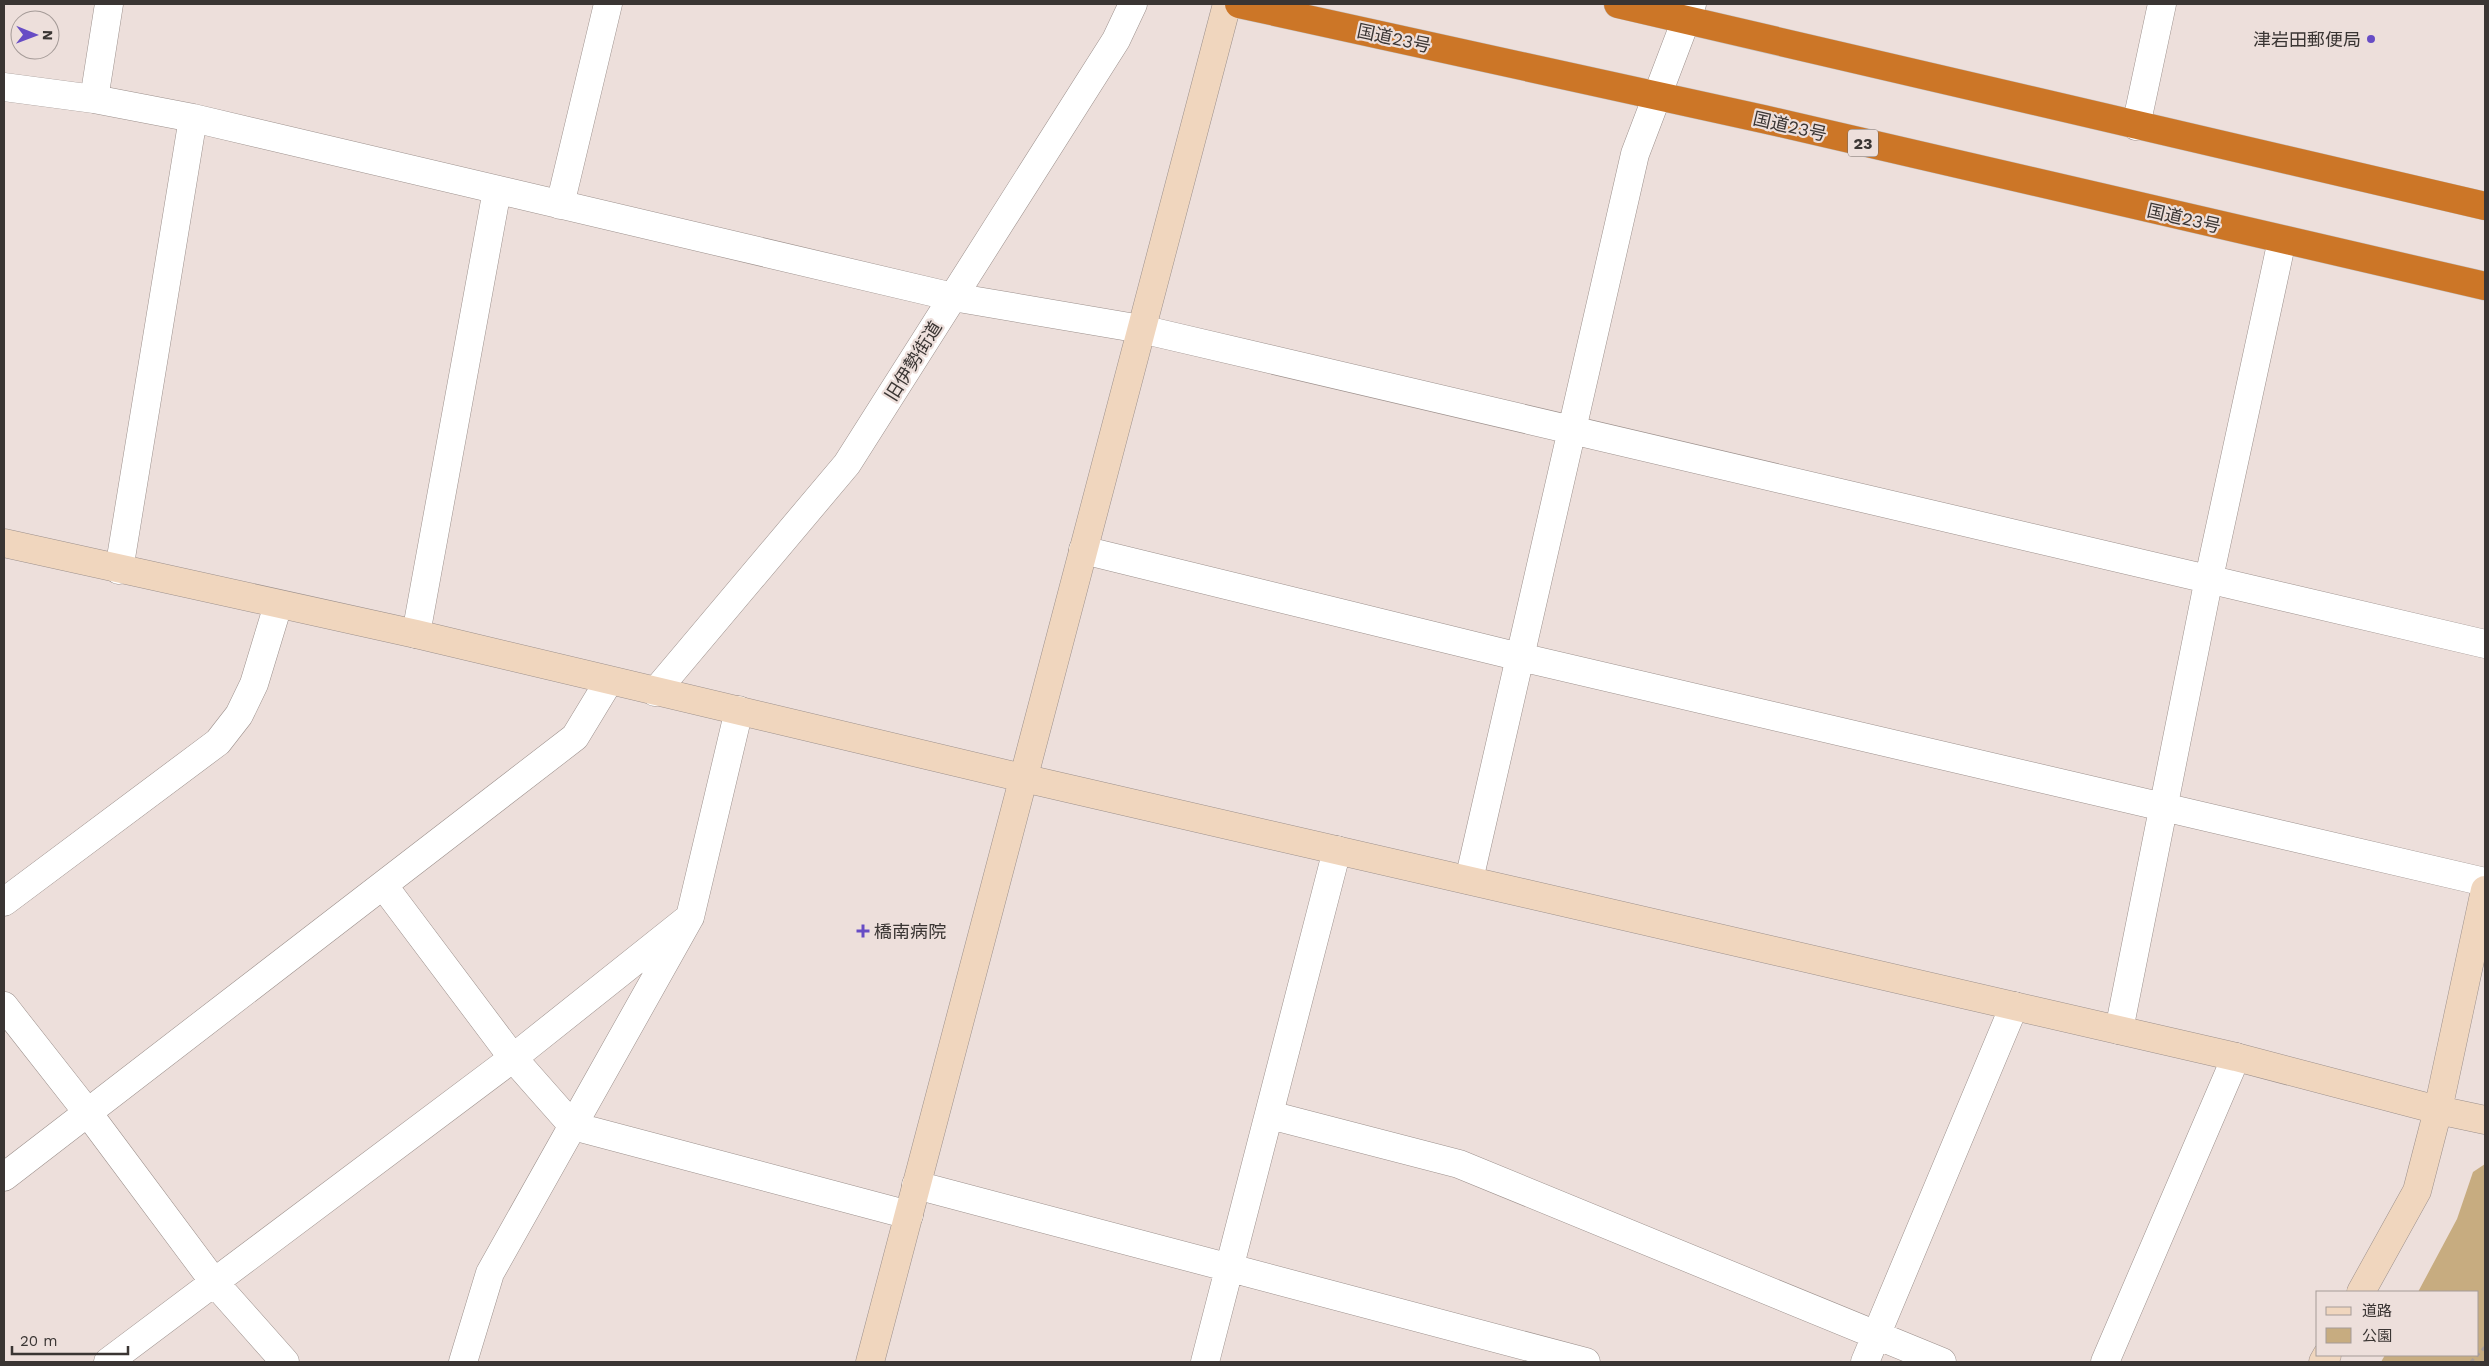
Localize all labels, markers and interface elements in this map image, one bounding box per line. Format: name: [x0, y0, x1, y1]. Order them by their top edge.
north arrow: [10, 10, 60, 60]
street label: 国道23号: [1355, 20, 1433, 56]
place label: 津岩田郵便局: [2253, 29, 2361, 50]
text: N: [40, 30, 56, 41]
marker: 津岩田郵便局: [2365, 33, 2377, 45]
street label: 国道23号: [1751, 107, 1829, 145]
road number: 23: [1848, 130, 1878, 156]
street label: 国道23号: [2145, 199, 2223, 237]
street label: 旧伊勢街道: [880, 317, 946, 405]
place label: 橋南病院: [874, 921, 946, 942]
marker: 橋南病院: [856, 924, 870, 938]
legend: [2316, 1291, 2479, 1356]
text: 道路: [2362, 1302, 2392, 1320]
scale bar: [12, 1324, 129, 1356]
text: 公園: [2362, 1327, 2392, 1345]
text: 20 m: [20, 1332, 58, 1350]

